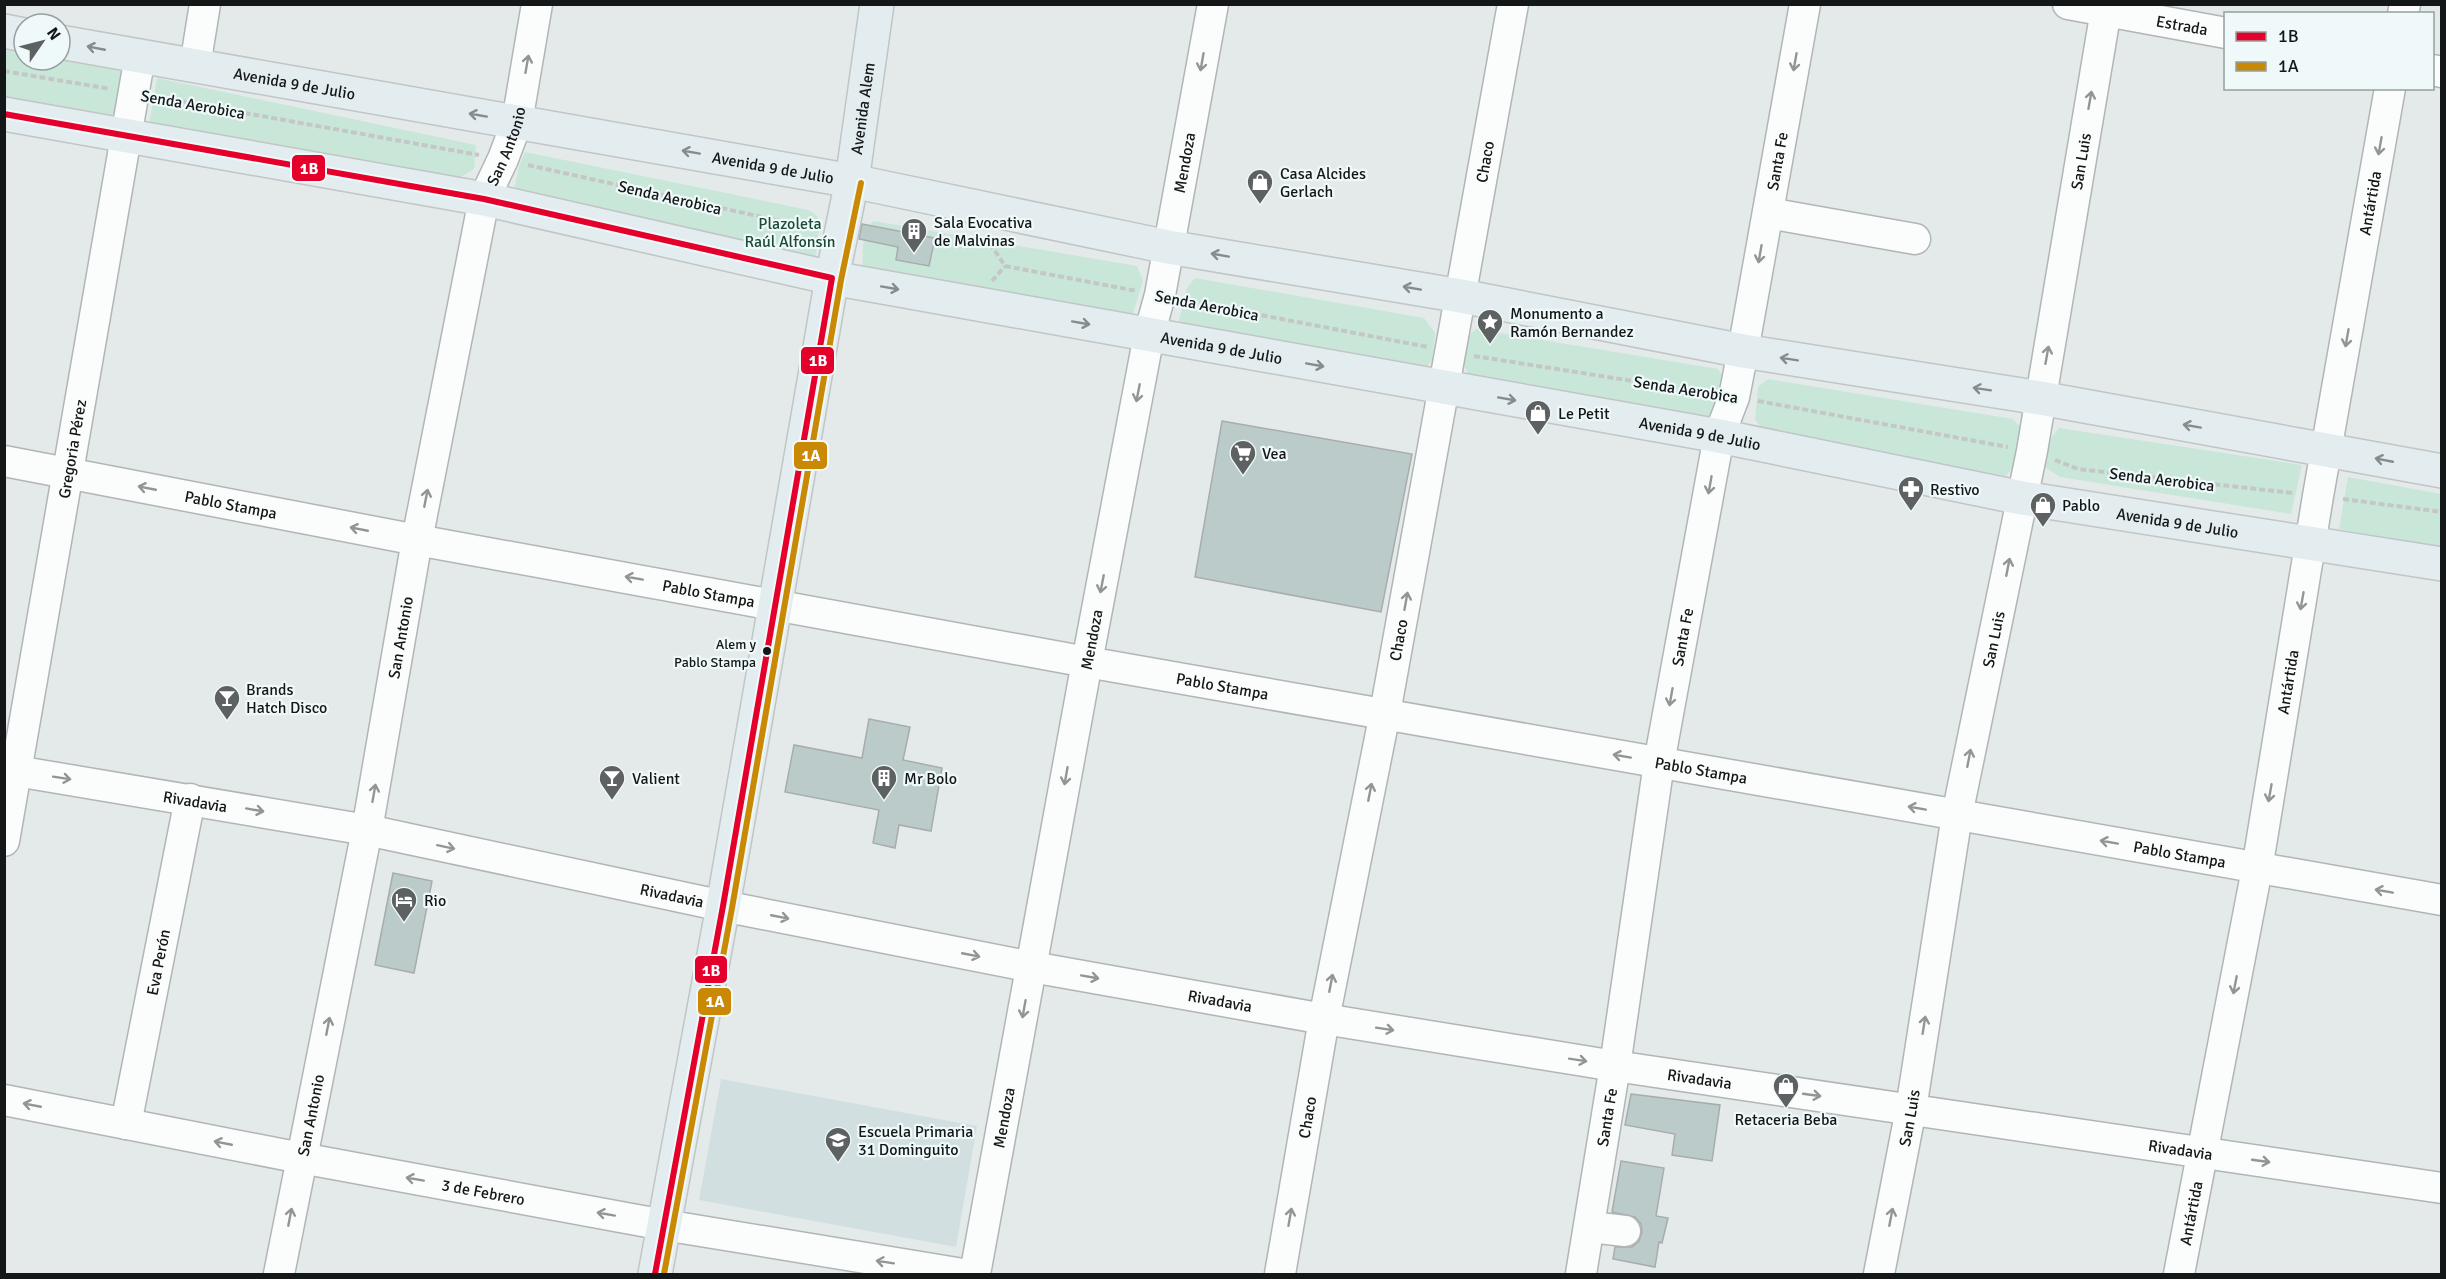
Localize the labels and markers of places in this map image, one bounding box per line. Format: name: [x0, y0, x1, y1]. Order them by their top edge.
place label: Casa Alcides Gerlach: [1280, 164, 1366, 202]
shop icon: Casa Alcides Gerlach: [1245, 167, 1275, 205]
place label: Sala Evocativa de Malvinas: [934, 213, 1032, 251]
building icon: Sala Evocativa de Malvinas: [899, 216, 929, 254]
place label: Monumento a Ramón Bernandez: [1510, 304, 1634, 342]
place icon: Monumento a Ramón Bernandez: [1475, 307, 1505, 345]
shop icon: Le Petit: [1523, 398, 1553, 436]
place label: Le Petit: [1558, 404, 1610, 424]
supermarket icon: Vea: [1228, 438, 1258, 476]
place label: Vea: [1262, 444, 1287, 464]
pharmacy icon: Restivo: [1896, 474, 1926, 512]
place label: Restivo: [1930, 480, 1980, 500]
shop icon: Pablo: [2028, 490, 2058, 528]
place label: Pablo: [2062, 496, 2100, 516]
place label: Alem y Pablo Stampa: [674, 636, 756, 671]
marker: Alem y Pablo Stampa: [761, 645, 773, 657]
place label: Brands Hatch Disco: [246, 680, 327, 718]
bar icon: Brands Hatch Disco: [212, 683, 242, 721]
bar icon: Valient: [597, 763, 627, 801]
building icon: Mr Bolo: [869, 763, 899, 801]
place label: Valient: [632, 769, 680, 789]
place label: Mr Bolo: [904, 769, 957, 789]
hotel icon: Rio: [389, 885, 419, 923]
place label: Rio: [424, 891, 446, 911]
shop icon: Retaceria Beba: [1771, 1071, 1801, 1109]
place label: Retaceria Beba: [1735, 1110, 1837, 1130]
place label: Escuela Primaria 31 Dominguito: [858, 1122, 973, 1160]
school or university icon: Escuela Primaria 31 Dominguito: [823, 1125, 853, 1163]

